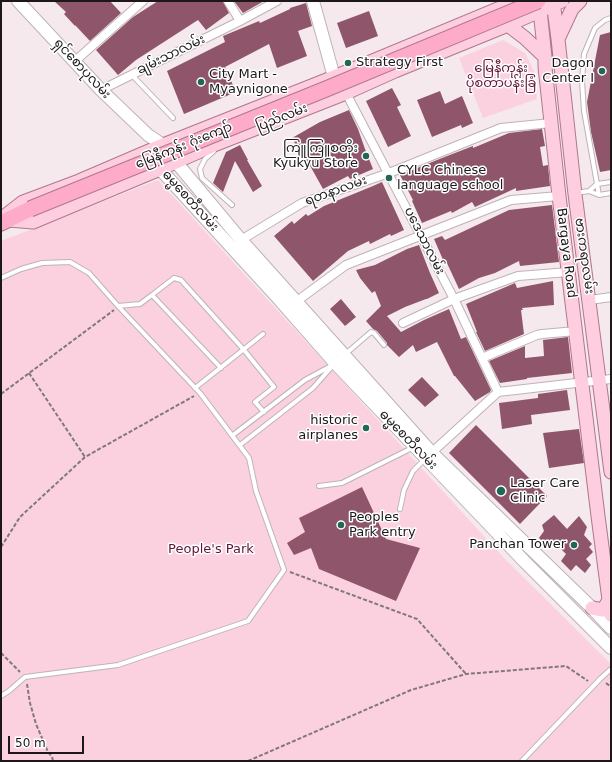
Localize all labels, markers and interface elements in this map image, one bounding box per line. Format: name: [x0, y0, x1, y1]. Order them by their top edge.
street label: ချမ်းသာလမ်း: [134, 32, 208, 78]
street label: ရှင်စောပုလမ်း: [50, 36, 114, 102]
place label: Strategy First: [356, 55, 443, 71]
place label: Dagon Center I: [542, 56, 594, 87]
marker: Strategy First: [343, 58, 353, 68]
park label: မြေနီကုန်း ပိုစတာပန်းခြံ: [466, 61, 536, 92]
marker: Dagon Center I: [597, 66, 607, 76]
place label: City Mart - Myaynigone: [209, 67, 288, 98]
marker: City Mart - Myaynigone: [196, 77, 206, 87]
street label: ပြည်လမ်း: [254, 101, 310, 135]
street label: မြေနီကုန်း ဂုံးကျော်: [133, 119, 235, 173]
place label: ကြူကြူစတိုး Kyukyu Store: [273, 141, 358, 172]
marker: ကြူကြူစတိုး Kyukyu Store: [361, 151, 371, 161]
place label: CYLC Chinese language school: [397, 163, 503, 194]
street label: ဓမ္မစေတီလမ်း: [158, 167, 222, 235]
street label: ရတနာလမ်း: [303, 173, 369, 209]
marker: CYLC Chinese language school: [384, 173, 394, 183]
street label: ပဒေသာလမ်း: [400, 205, 448, 277]
street label: Bargaya Road: [553, 207, 579, 299]
street label: ဗားကရာလမ်း: [571, 217, 597, 295]
street label: ဓမ္မစေတီလမ်း: [376, 407, 440, 473]
place label: historic airplanes: [298, 413, 358, 444]
marker: historic airplanes: [361, 423, 371, 433]
place label: Laser Care Clinic: [510, 476, 580, 507]
marker: Laser Care Clinic: [495, 485, 507, 497]
place label: Peoples Park entry: [349, 510, 416, 541]
marker: Peoples Park entry: [336, 520, 346, 530]
place label: Panchan Tower: [469, 537, 566, 553]
marker: Panchan Tower: [569, 540, 579, 550]
park label: People's Park: [168, 542, 254, 558]
scale bar: [10, 728, 86, 754]
text: 50 m: [15, 736, 46, 750]

